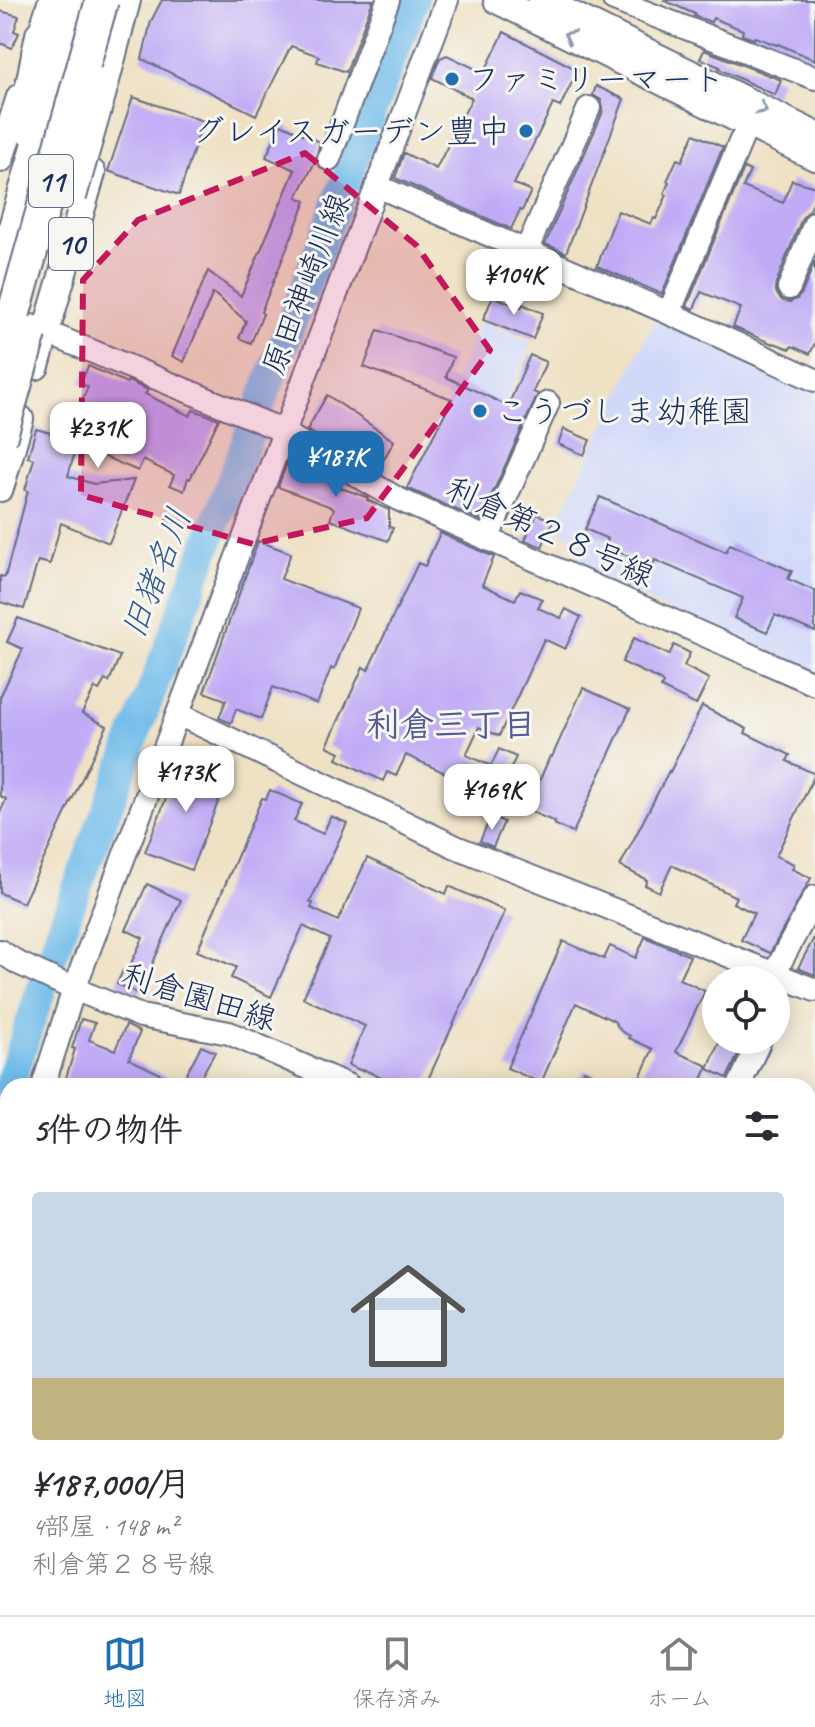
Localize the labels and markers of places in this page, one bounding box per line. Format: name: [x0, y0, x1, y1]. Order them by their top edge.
place label: ファミリーマート: [468, 59, 725, 100]
marker: ファミリーマート: [443, 70, 461, 88]
place label: グレイスガーデン豊中: [193, 111, 510, 152]
marker: グレイスガーデン豊中: [517, 122, 535, 140]
pin: ¥104K: [458, 249, 570, 317]
place label: こうづしま幼稚園: [496, 391, 752, 432]
pin: ¥231K: [42, 402, 154, 470]
marker: こうづしま幼稚園: [471, 402, 489, 420]
pin: ¥187K: [280, 431, 392, 499]
pin: ¥173K: [130, 746, 242, 814]
pin: ¥169K: [436, 764, 548, 832]

